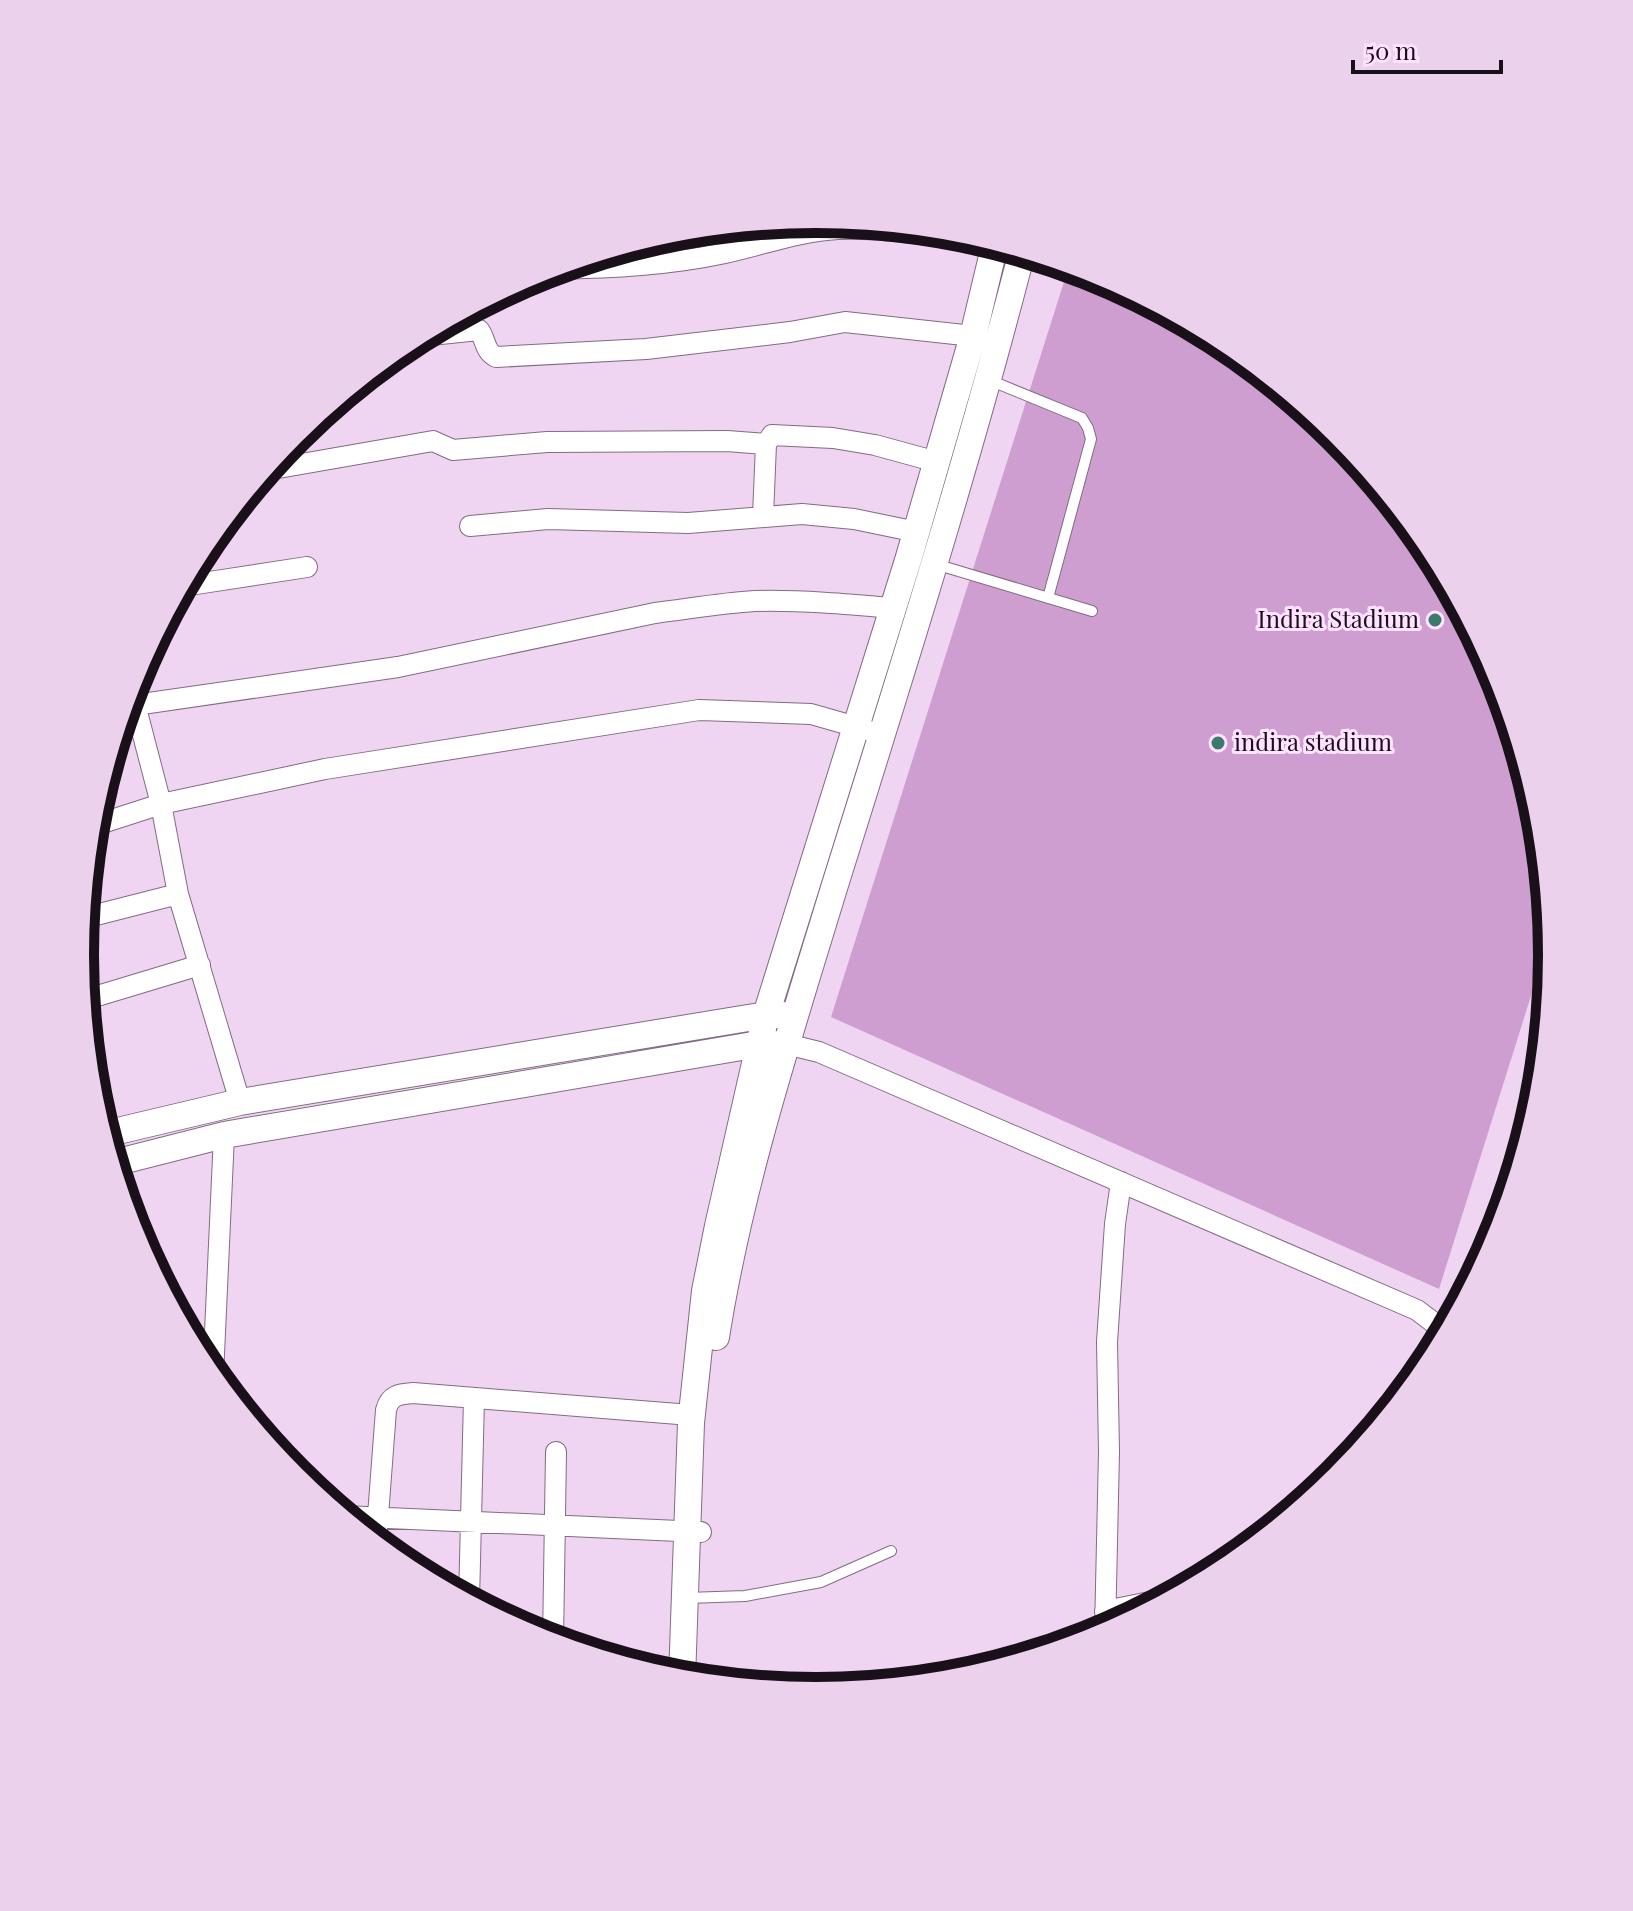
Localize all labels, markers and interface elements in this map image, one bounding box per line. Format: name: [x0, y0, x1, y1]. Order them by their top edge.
scale bar: [1353, 24, 1501, 74]
text: 50 m: [1365, 34, 1417, 66]
place label: Indira Stadium: [1258, 602, 1419, 634]
marker: Indira Stadium: [1426, 611, 1444, 629]
place label: indira stadium: [1234, 725, 1392, 757]
marker: indira stadium: [1209, 734, 1227, 752]

